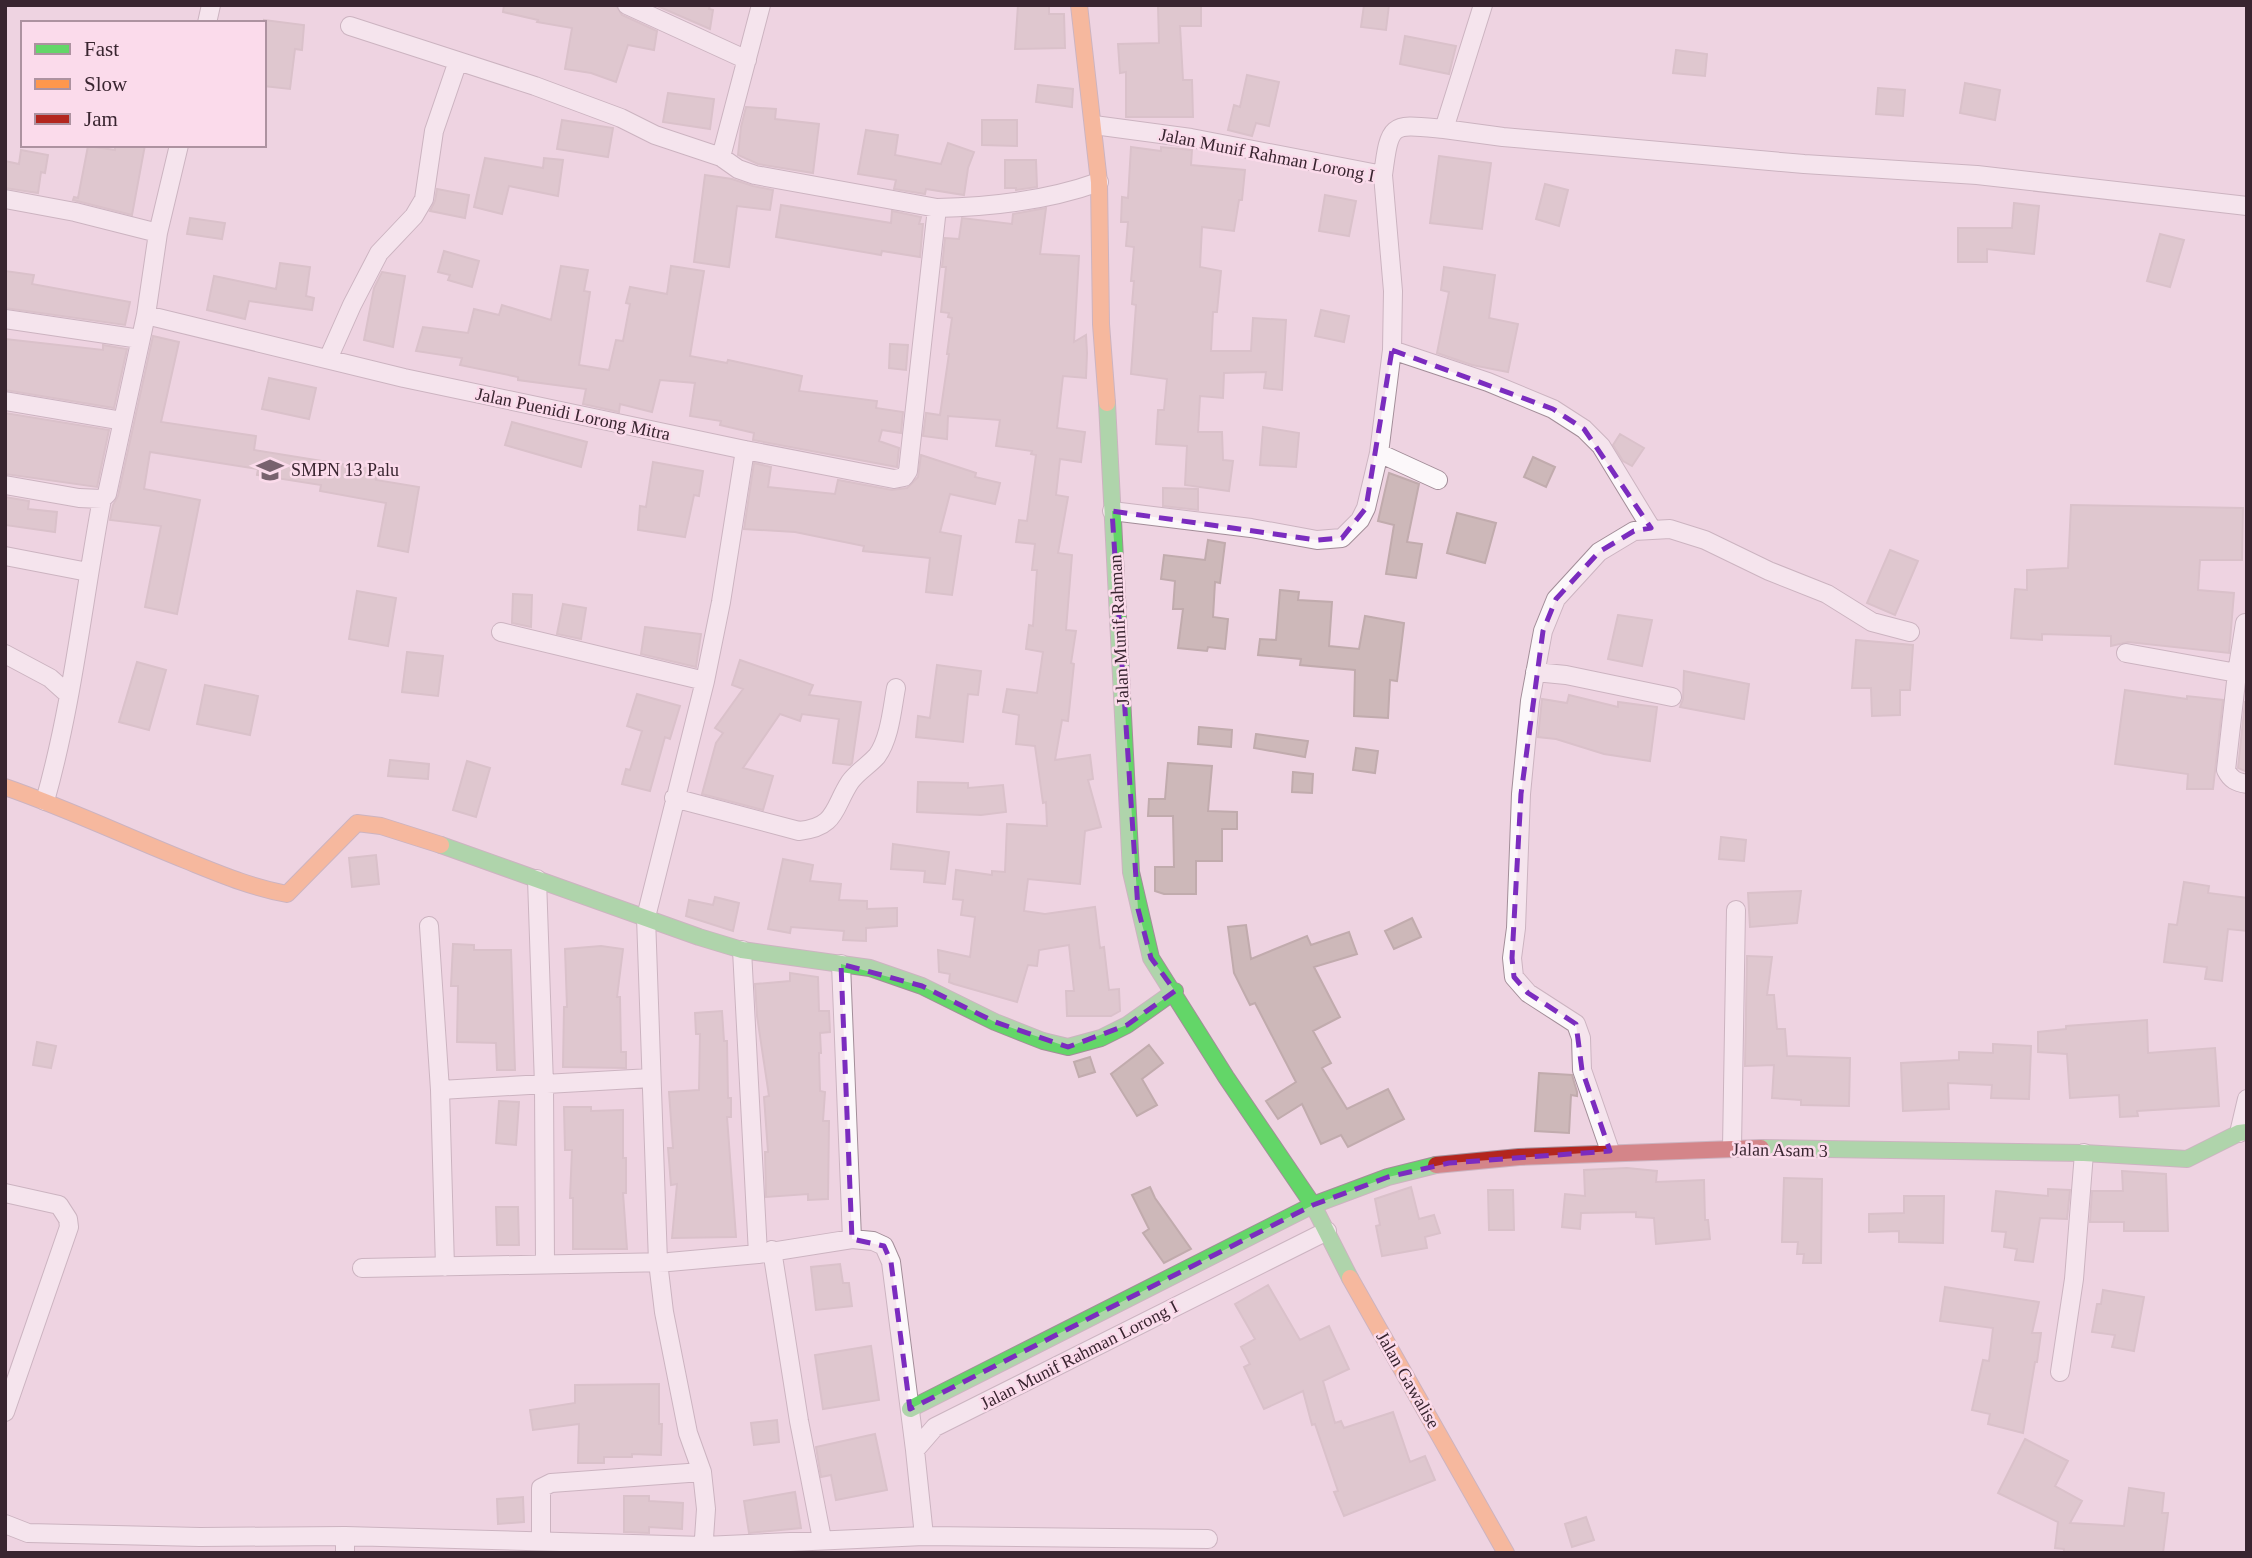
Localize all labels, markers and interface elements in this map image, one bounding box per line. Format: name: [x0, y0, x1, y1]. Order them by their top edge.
legend: [21, 21, 266, 147]
text: Fast: [84, 37, 119, 61]
text: Slow: [84, 72, 128, 96]
text: Jam: [84, 107, 118, 131]
street label: Jalan Munif Rahman Lorong I: [1158, 124, 1376, 186]
street label: Jalan Puenidi Lorong Mitra: [474, 384, 672, 444]
school or university icon: SMPN 13 Palu: [255, 455, 285, 485]
place label: SMPN 13 Palu: [291, 460, 399, 480]
street label: Jalan Munif Rahman: [1105, 554, 1133, 706]
street label: Jalan Asam 3: [1732, 1139, 1828, 1161]
street label: Jalan Munif Rahman Lorong I: [977, 1296, 1181, 1414]
street label: Jalan Gawalise: [1372, 1328, 1444, 1432]

